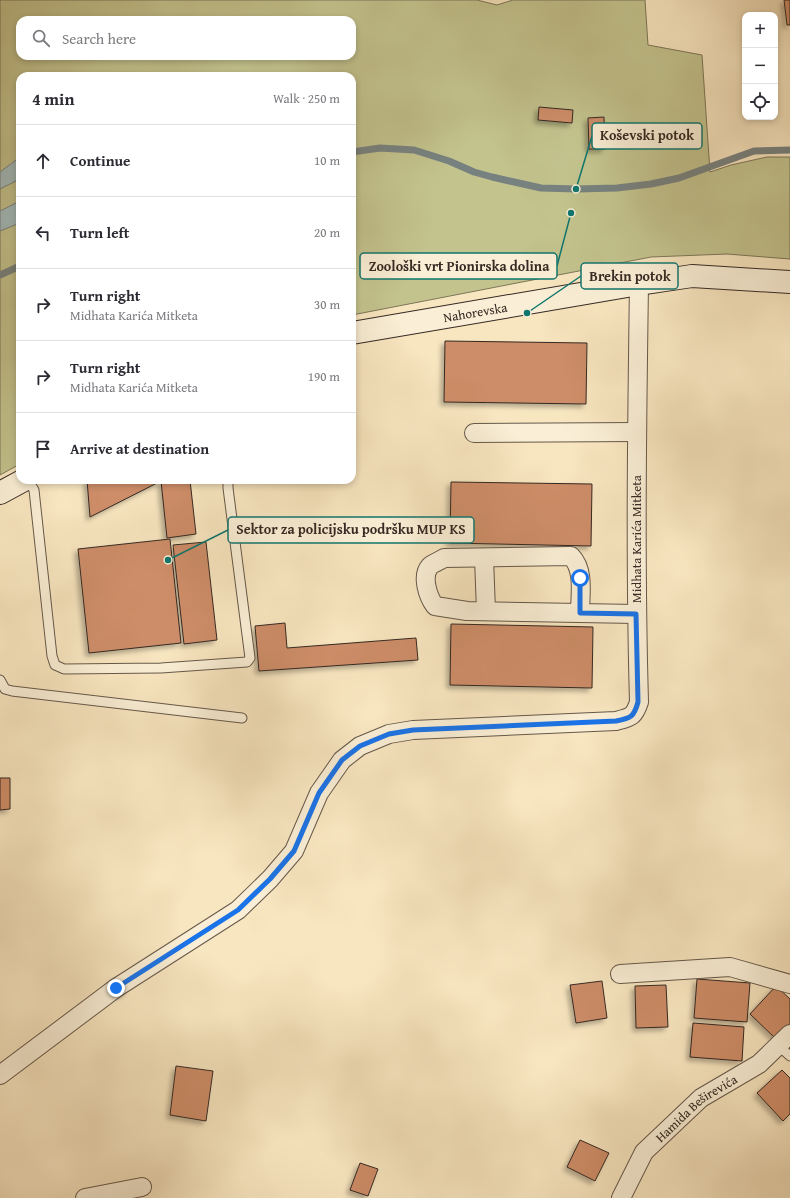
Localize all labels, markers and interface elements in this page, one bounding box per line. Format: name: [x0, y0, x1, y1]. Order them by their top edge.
map controls: [742, 12, 778, 120]
button: +: [742, 12, 778, 48]
search box: [16, 16, 356, 60]
icon: search: [30, 27, 52, 49]
text: Search here: [62, 28, 136, 49]
button: −: [742, 48, 778, 84]
button: locate: [742, 84, 778, 120]
text: 4 min: [32, 86, 74, 111]
text: Walk · 250 m: [273, 89, 340, 108]
callout: Koševski potok: [592, 123, 702, 149]
text: Koševski potok: [600, 125, 695, 145]
icon: ahead: [32, 150, 54, 172]
text: Continue: [70, 150, 131, 171]
text: 10 m: [314, 151, 340, 170]
icon: left: [32, 222, 54, 244]
text: Turn left: [70, 222, 129, 243]
text: 20 m: [314, 223, 340, 242]
callout: Zoološki vrt Pionirska dolina: [360, 253, 557, 279]
text: Zoološki vrt Pionirska dolina: [369, 256, 550, 276]
callout: Brekin potok: [581, 263, 678, 289]
text: Brekin potok: [589, 266, 672, 286]
text: Turn right: [70, 285, 141, 306]
icon: right: [32, 294, 54, 316]
text: 30 m: [314, 295, 340, 314]
street label: Nahorevska: [442, 297, 509, 327]
text: Midhata Karića Mitketa: [70, 306, 198, 325]
text: Turn right: [70, 357, 141, 378]
icon: right: [32, 366, 54, 388]
text: 190 m: [308, 367, 340, 386]
text: Midhata Karića Mitketa: [70, 378, 198, 397]
icon: arrive: [32, 438, 54, 460]
text: Arrive at destination: [70, 438, 209, 459]
street label: Midhata Karića Mitketa: [627, 474, 646, 603]
callout: Sektor za policijsku podršku MUP KS: [228, 517, 474, 543]
text: Sektor za policijsku podršku MUP KS: [236, 519, 466, 539]
route start: [571, 569, 589, 587]
route end: [107, 979, 125, 997]
street label: Hamida Beširevića: [651, 1069, 741, 1146]

